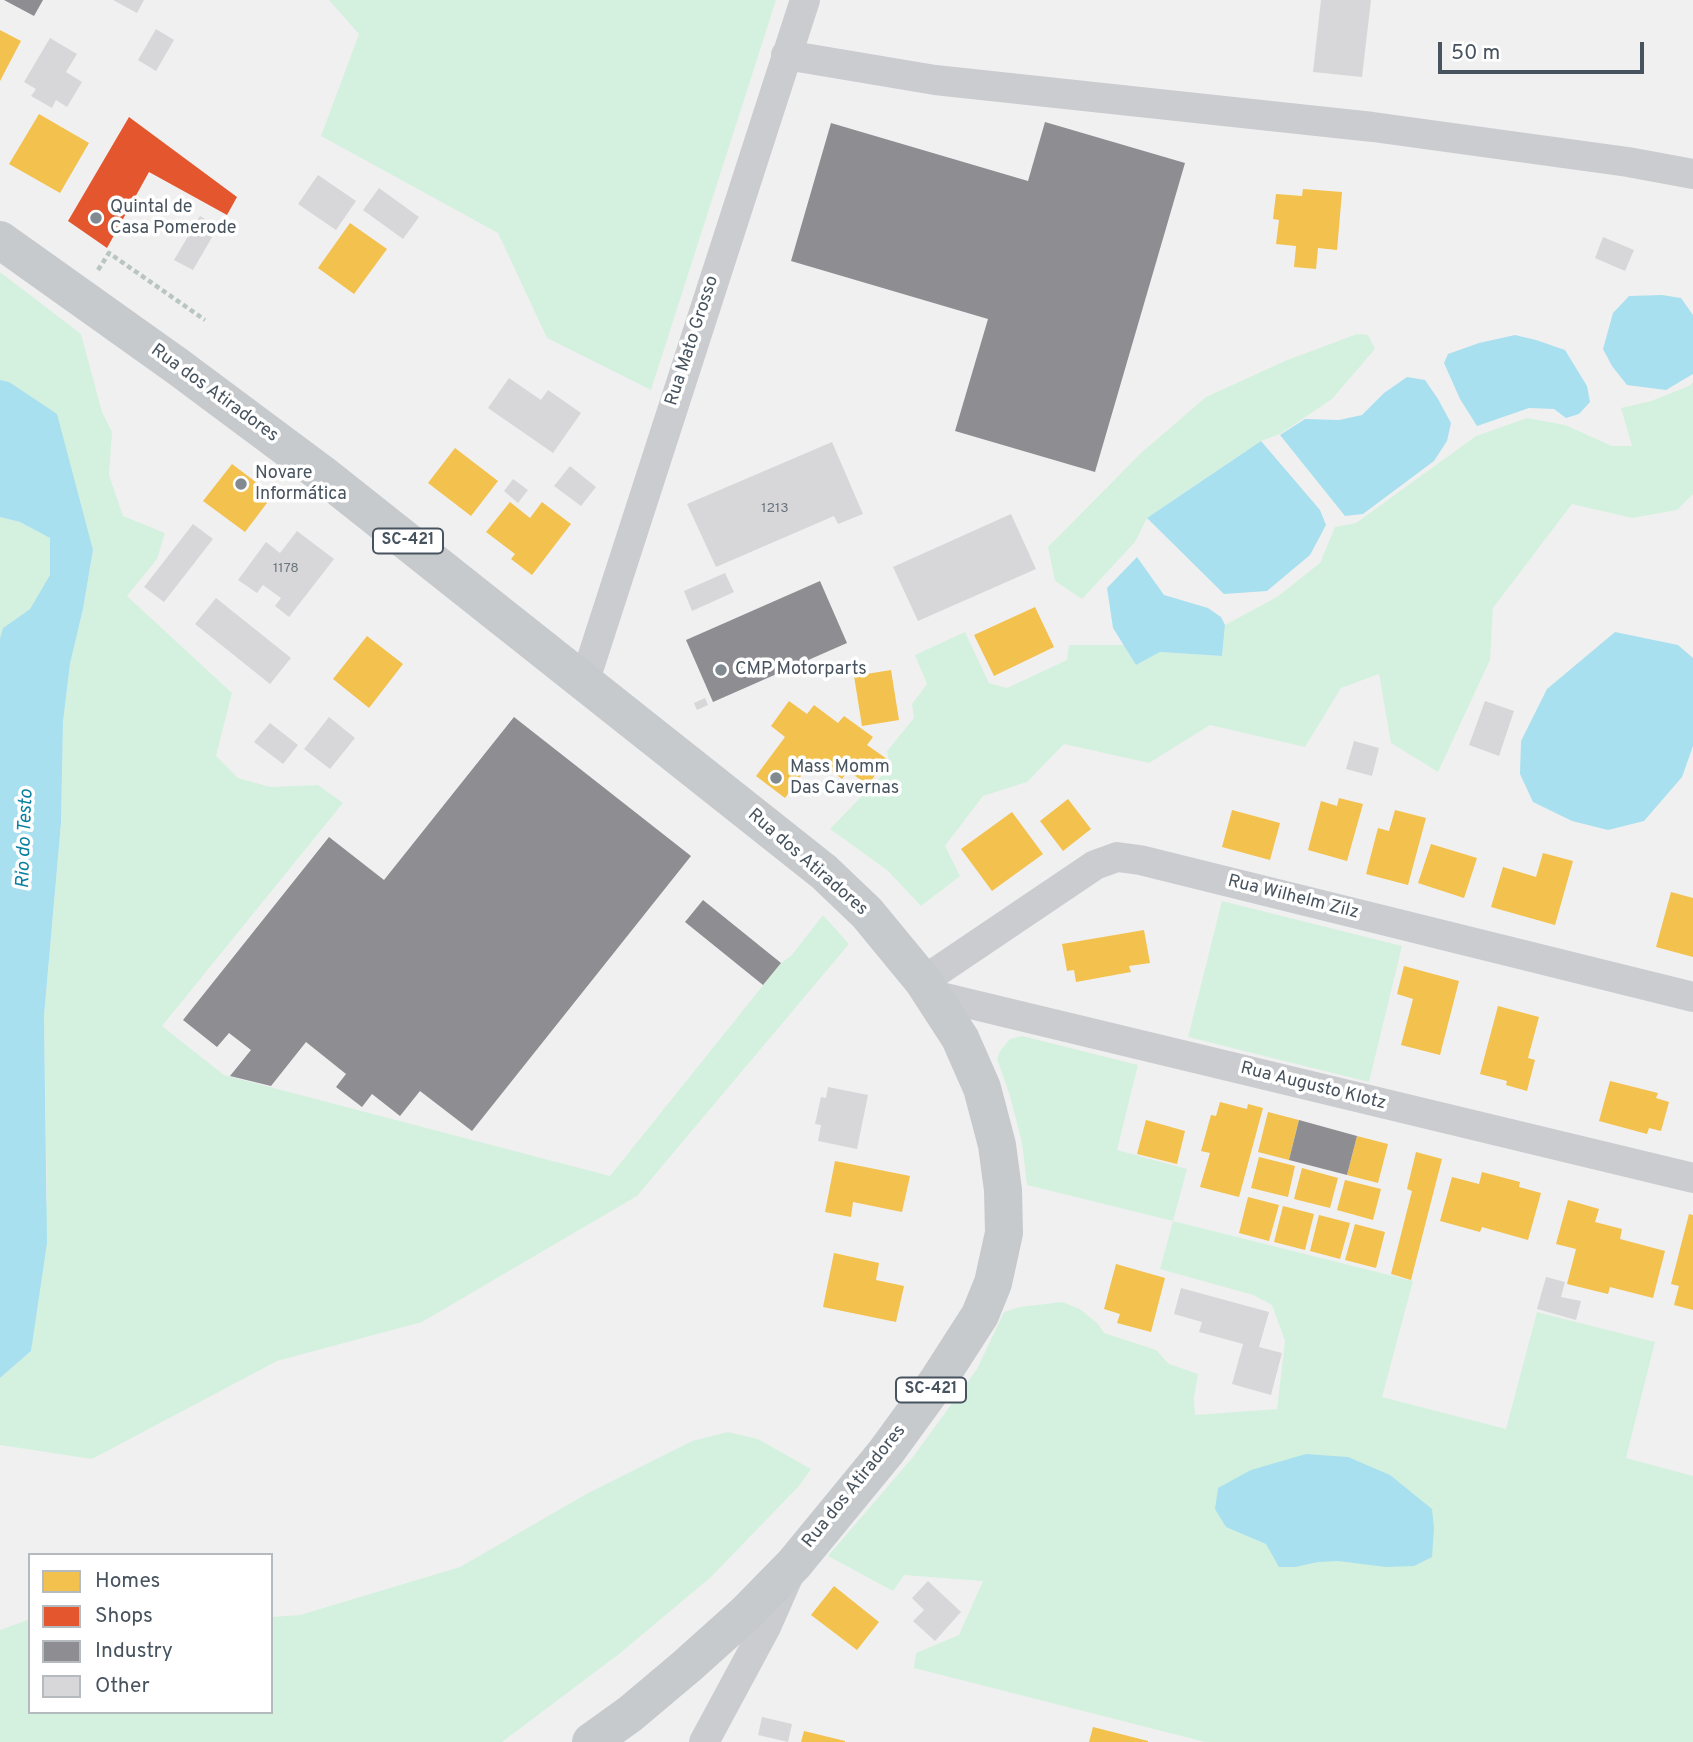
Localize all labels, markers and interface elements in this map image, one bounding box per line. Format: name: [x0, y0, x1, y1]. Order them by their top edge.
scale bar: [1441, 28, 1648, 72]
text: 50 m: [1451, 40, 1500, 67]
place label: Quintal de Casa Pomerode: [110, 197, 236, 240]
marker: Quintal de Casa Pomerode: [88, 210, 104, 226]
street label: Rua Mato Grosso: [662, 273, 724, 409]
street label: Rua dos Atiradores: [146, 341, 282, 447]
place label: Novare Informática: [255, 463, 347, 505]
marker: Novare Informática: [233, 476, 249, 492]
house number: 1213: [761, 501, 789, 517]
road number: SC-421: [373, 528, 443, 554]
house number: 1178: [273, 561, 299, 577]
place label: CMP Motorparts: [735, 659, 867, 681]
marker: CMP Motorparts: [713, 662, 729, 678]
place label: Mass Momm Das Cavernas: [790, 757, 899, 800]
marker: Mass Momm Das Cavernas: [768, 770, 784, 786]
water label: Rio do Testo: [13, 789, 39, 889]
street label: Rua dos Atiradores: [742, 805, 872, 921]
street label: Rua Wilhelm Zilz: [1225, 871, 1361, 925]
street label: Rua Augusto Klotz: [1238, 1058, 1388, 1116]
road number: SC-421: [896, 1378, 966, 1402]
street label: Rua dos Atiradores: [799, 1421, 911, 1553]
legend: [28, 1553, 273, 1714]
text: Homes: [95, 1568, 160, 1595]
text: Shops: [95, 1603, 153, 1630]
text: Industry: [95, 1638, 173, 1665]
text: Other: [95, 1673, 150, 1700]

